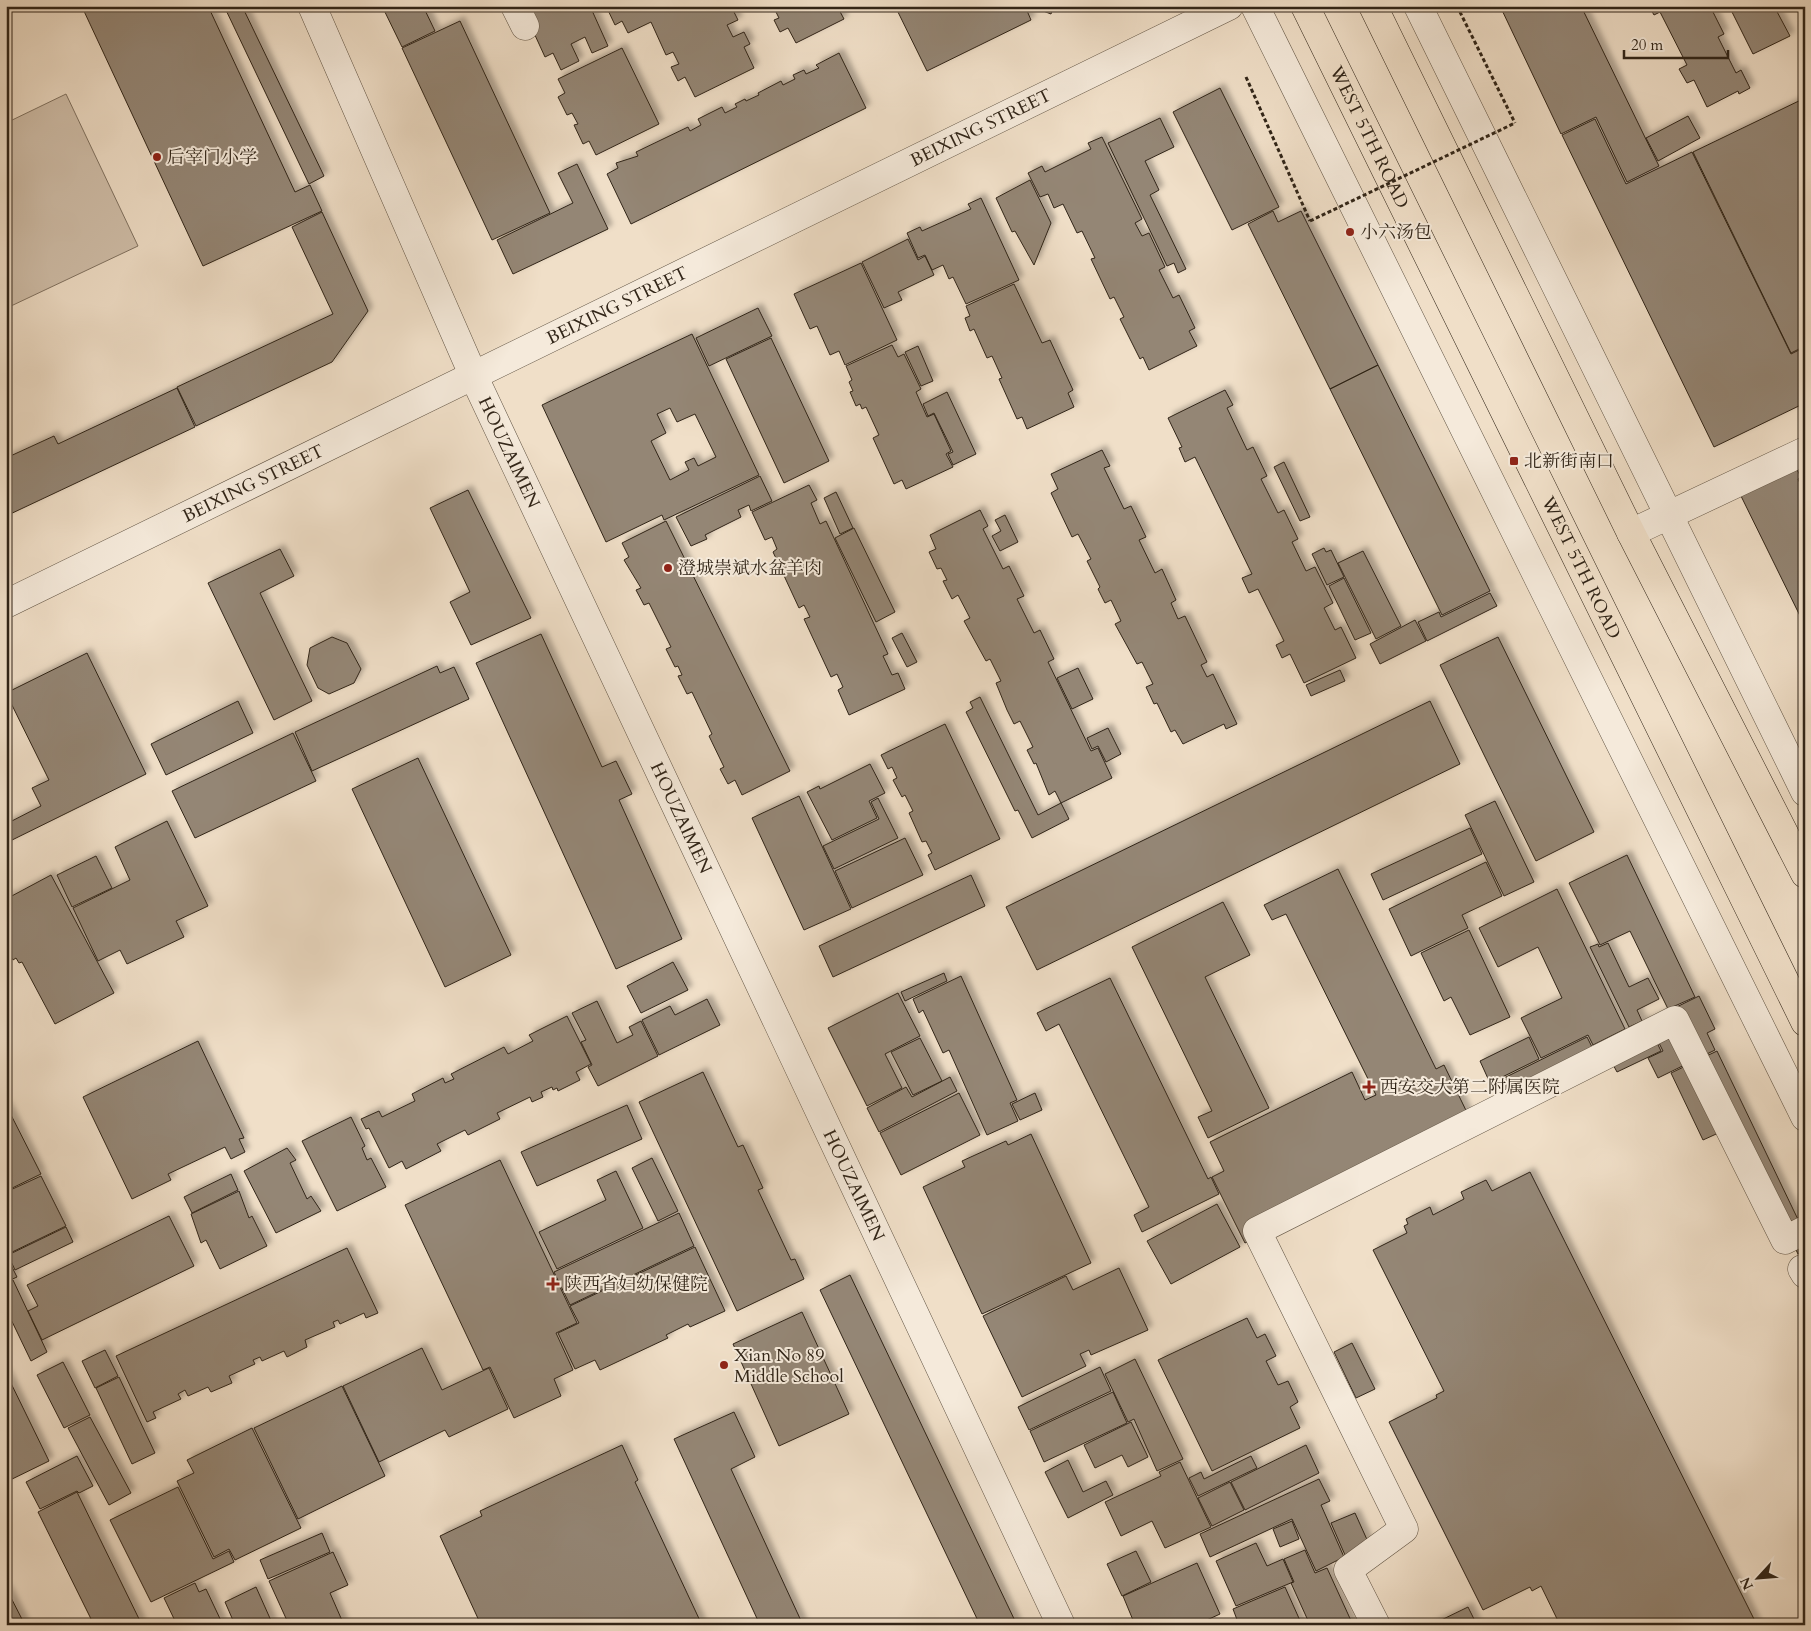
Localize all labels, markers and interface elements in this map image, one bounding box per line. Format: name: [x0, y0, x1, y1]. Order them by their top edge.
scale bar: [1624, 28, 1727, 60]
text: 20 m: [1631, 35, 1663, 55]
street label: WEST 5TH ROAD: [1323, 61, 1415, 212]
street label: BEIXING STREET: [906, 82, 1056, 173]
place label: 后宰门小学: [167, 145, 257, 170]
marker: 后宰门小学: [151, 151, 163, 163]
place label: 小六汤包: [1360, 220, 1432, 245]
marker: 小六汤包: [1344, 226, 1356, 238]
street label: BEIXING STREET: [542, 260, 692, 350]
street label: HOUZAIMEN: [472, 392, 547, 513]
street label: BEIXING STREET: [178, 438, 328, 528]
place label: 北新街南口: [1524, 449, 1614, 474]
marker: 北新街南口: [1508, 455, 1520, 467]
street label: WEST 5TH ROAD: [1535, 491, 1627, 643]
place label: 澄城崇斌水盆羊肉: [678, 556, 822, 581]
marker: 澄城崇斌水盆羊肉: [662, 562, 674, 574]
street label: HOUZAIMEN: [644, 758, 719, 878]
place label: 西安交大第二附属医院: [1380, 1075, 1560, 1100]
marker: 西安交大第二附属医院: [1362, 1080, 1376, 1094]
street label: HOUZAIMEN: [817, 1125, 891, 1246]
place label: 陕西省妇幼保健院: [564, 1272, 708, 1297]
marker: 陕西省妇幼保健院: [546, 1277, 560, 1291]
place label: Xian No 89 Middle School: [734, 1343, 844, 1389]
marker: Xian No 89 Middle School: [718, 1359, 730, 1371]
north arrow: [1734, 1554, 1784, 1604]
text: N: [1736, 1574, 1758, 1593]

